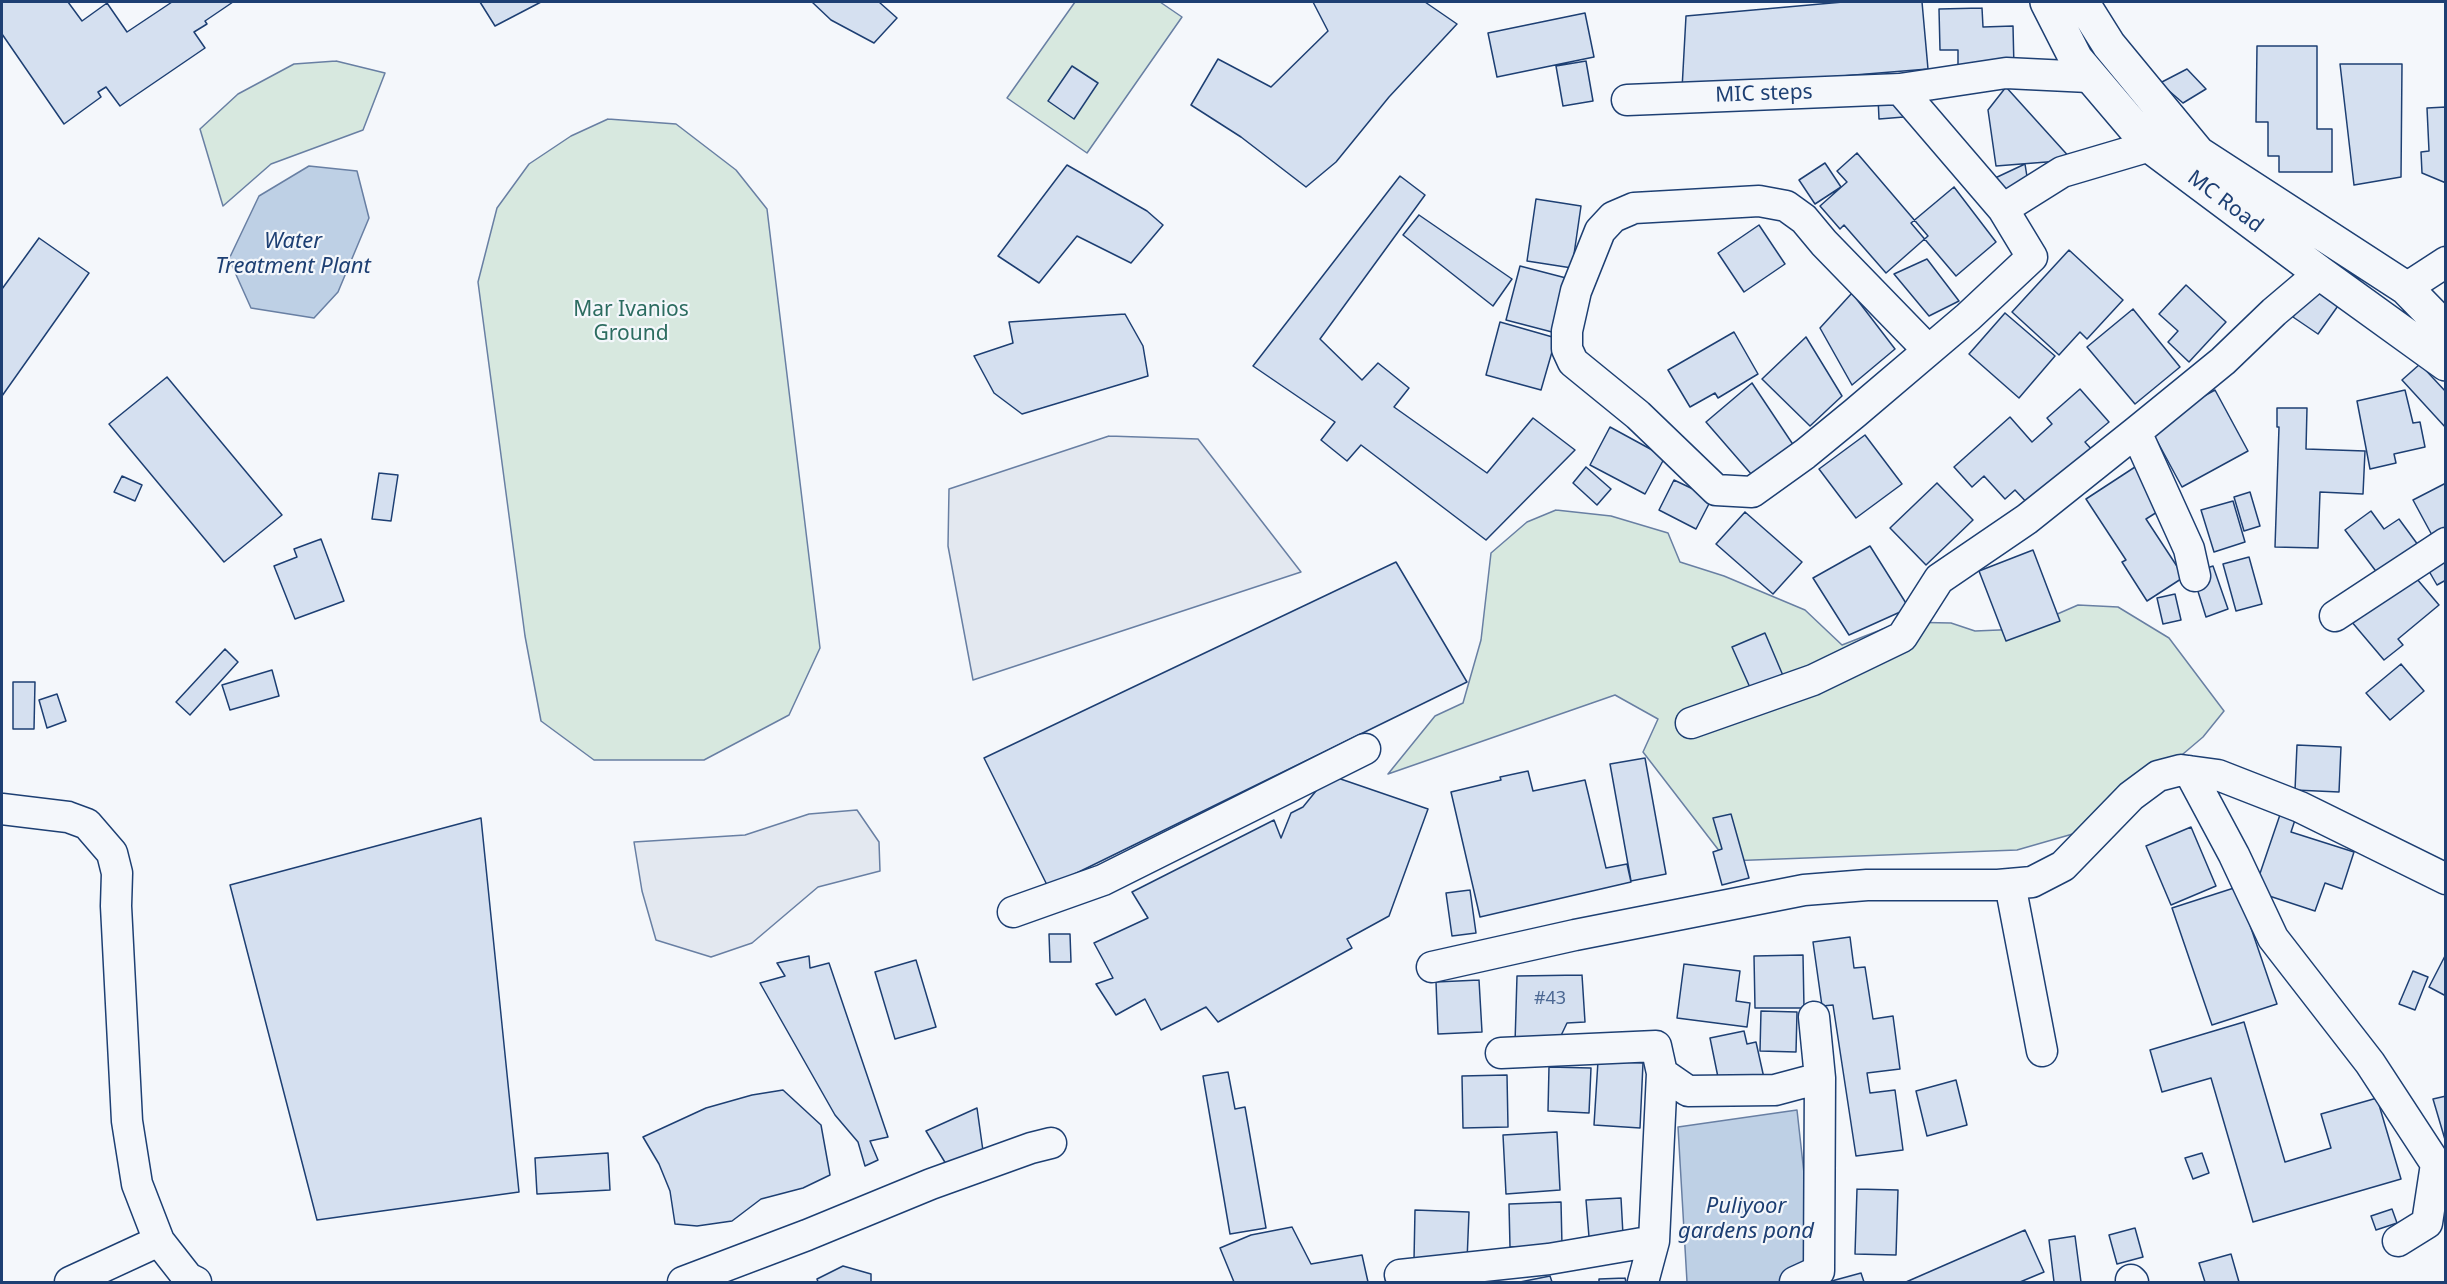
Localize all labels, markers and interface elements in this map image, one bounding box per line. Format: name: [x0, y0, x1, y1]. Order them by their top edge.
street label: MIC steps: [1715, 80, 1813, 108]
street label: MC Road: [2182, 165, 2268, 239]
water label: Water Treatment Plant: [215, 229, 371, 280]
park label: Mar Ivanios Ground: [573, 297, 689, 347]
house number: #43: [1534, 988, 1566, 1010]
water label: Puliyoor gardens pond: [1678, 1194, 1814, 1246]

